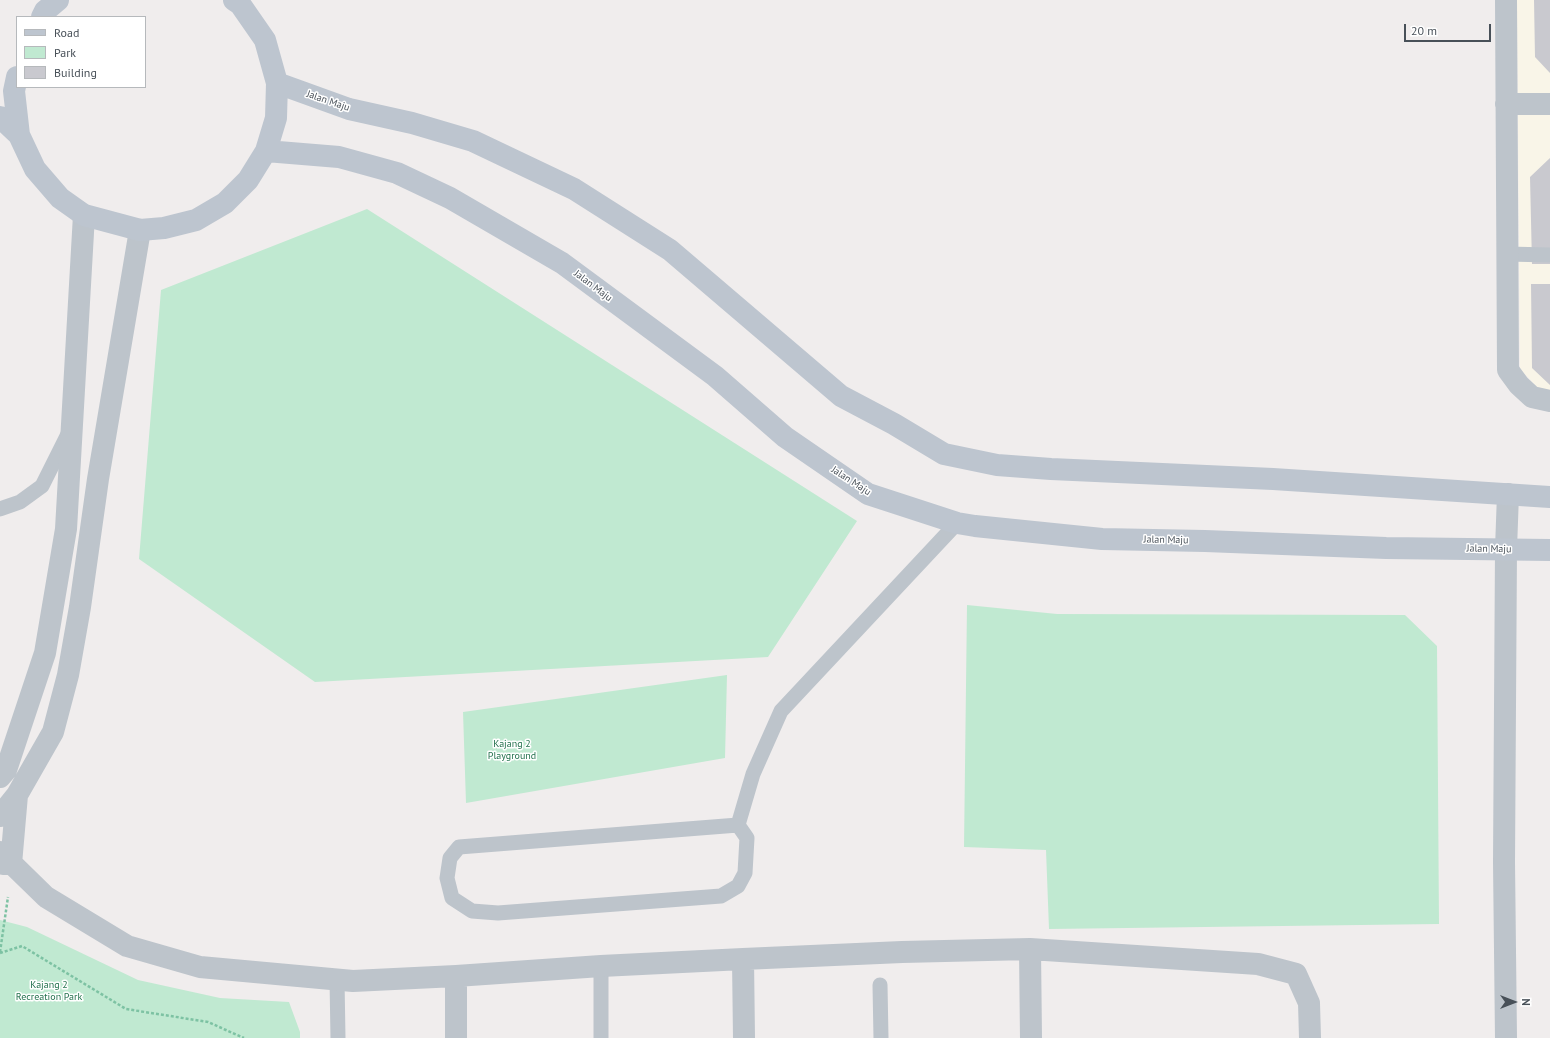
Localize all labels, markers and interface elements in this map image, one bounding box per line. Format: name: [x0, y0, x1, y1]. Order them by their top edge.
legend: [16, 16, 146, 88]
scale bar: [1406, 16, 1493, 42]
text: 20 m: [1411, 23, 1437, 38]
text: Road: [54, 25, 79, 40]
text: Park: [54, 45, 76, 60]
text: Building: [54, 65, 97, 80]
street label: Jalan Maju: [305, 88, 351, 114]
street label: Jalan Maju: [571, 268, 615, 304]
street label: Jalan Maju: [829, 464, 873, 498]
street label: Jalan Maju: [1143, 534, 1189, 546]
street label: Jalan Maju: [1466, 543, 1512, 555]
park label: Kajang 2 Playground: [488, 738, 536, 762]
park label: Kajang 2 Recreation Park: [16, 979, 82, 1002]
north arrow: [1494, 982, 1534, 1022]
text: N: [1519, 998, 1533, 1006]

